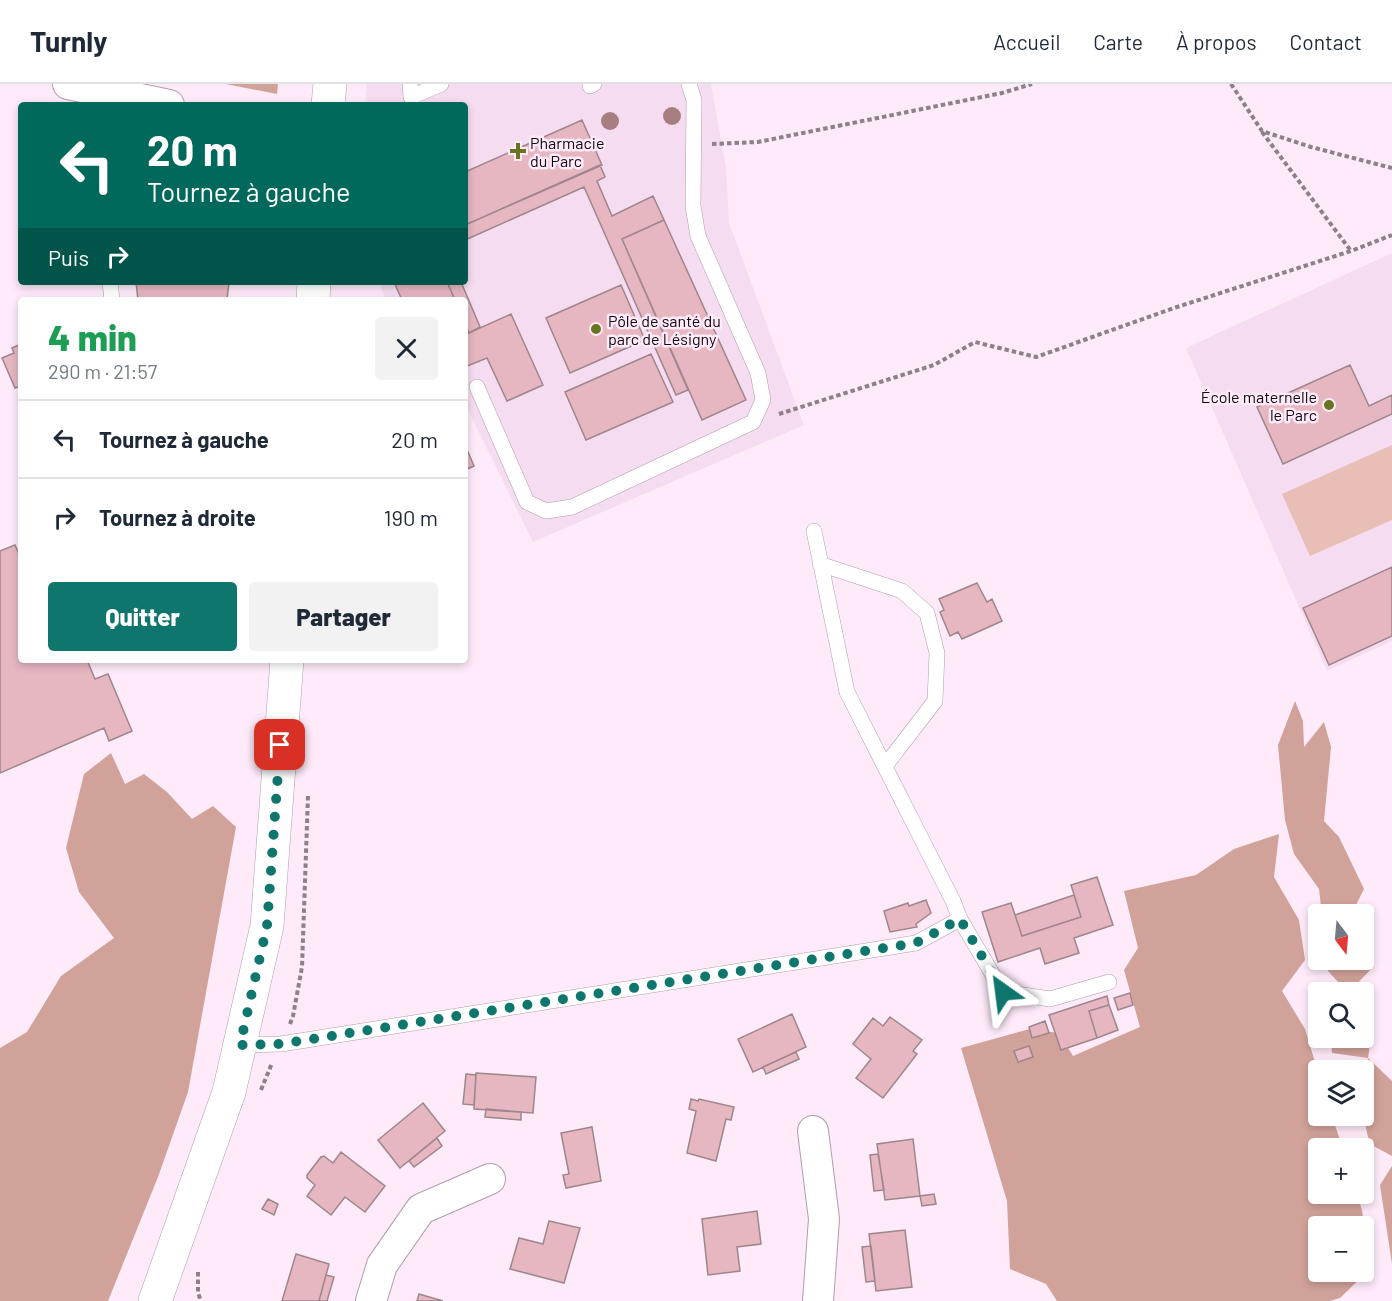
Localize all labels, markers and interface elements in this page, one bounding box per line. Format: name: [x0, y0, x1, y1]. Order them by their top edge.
text: Turnly: [30, 24, 107, 58]
text: Accueil: [993, 29, 1060, 54]
text: Carte: [1093, 29, 1143, 54]
text: À propos: [1176, 29, 1257, 54]
text: Contact: [1290, 29, 1362, 54]
text: 20 m: [147, 124, 238, 174]
icon: left: [48, 126, 126, 204]
place label: Pharmacie du Parc: [530, 133, 604, 170]
marker: Pharmacie du Parc: [511, 144, 525, 158]
text: Tournez à gauche: [147, 175, 350, 207]
icon: right: [101, 240, 134, 273]
text: Puis: [48, 244, 89, 270]
place label: Pôle de santé du parc de Lésigny: [608, 311, 721, 348]
text: 4 min: [48, 315, 137, 358]
button: close: [375, 317, 438, 380]
marker: Pôle de santé du parc de Lésigny: [589, 322, 603, 336]
text: 290 m · 21:57: [48, 359, 157, 383]
place label: École maternelle le Parc: [1201, 387, 1317, 424]
marker: École maternelle le Parc: [1322, 398, 1336, 412]
icon: left: [48, 423, 81, 456]
text: Tournez à gauche: [99, 426, 269, 452]
text: 20 m: [391, 426, 438, 452]
icon: right: [48, 501, 81, 534]
text: Tournez à droite: [99, 504, 256, 530]
text: 190 m: [384, 504, 438, 530]
button: Quitter: [48, 582, 237, 651]
button: Partager: [249, 582, 438, 651]
pin: [254, 719, 305, 770]
icon: arrive: [263, 728, 296, 761]
north arrow: [1308, 904, 1374, 970]
map controls: [1308, 904, 1374, 1282]
position arrow: [971, 960, 1035, 1024]
button: search: [1308, 982, 1374, 1048]
button: layers: [1308, 1060, 1374, 1126]
button: +: [1308, 1138, 1374, 1204]
button: −: [1308, 1216, 1374, 1282]

